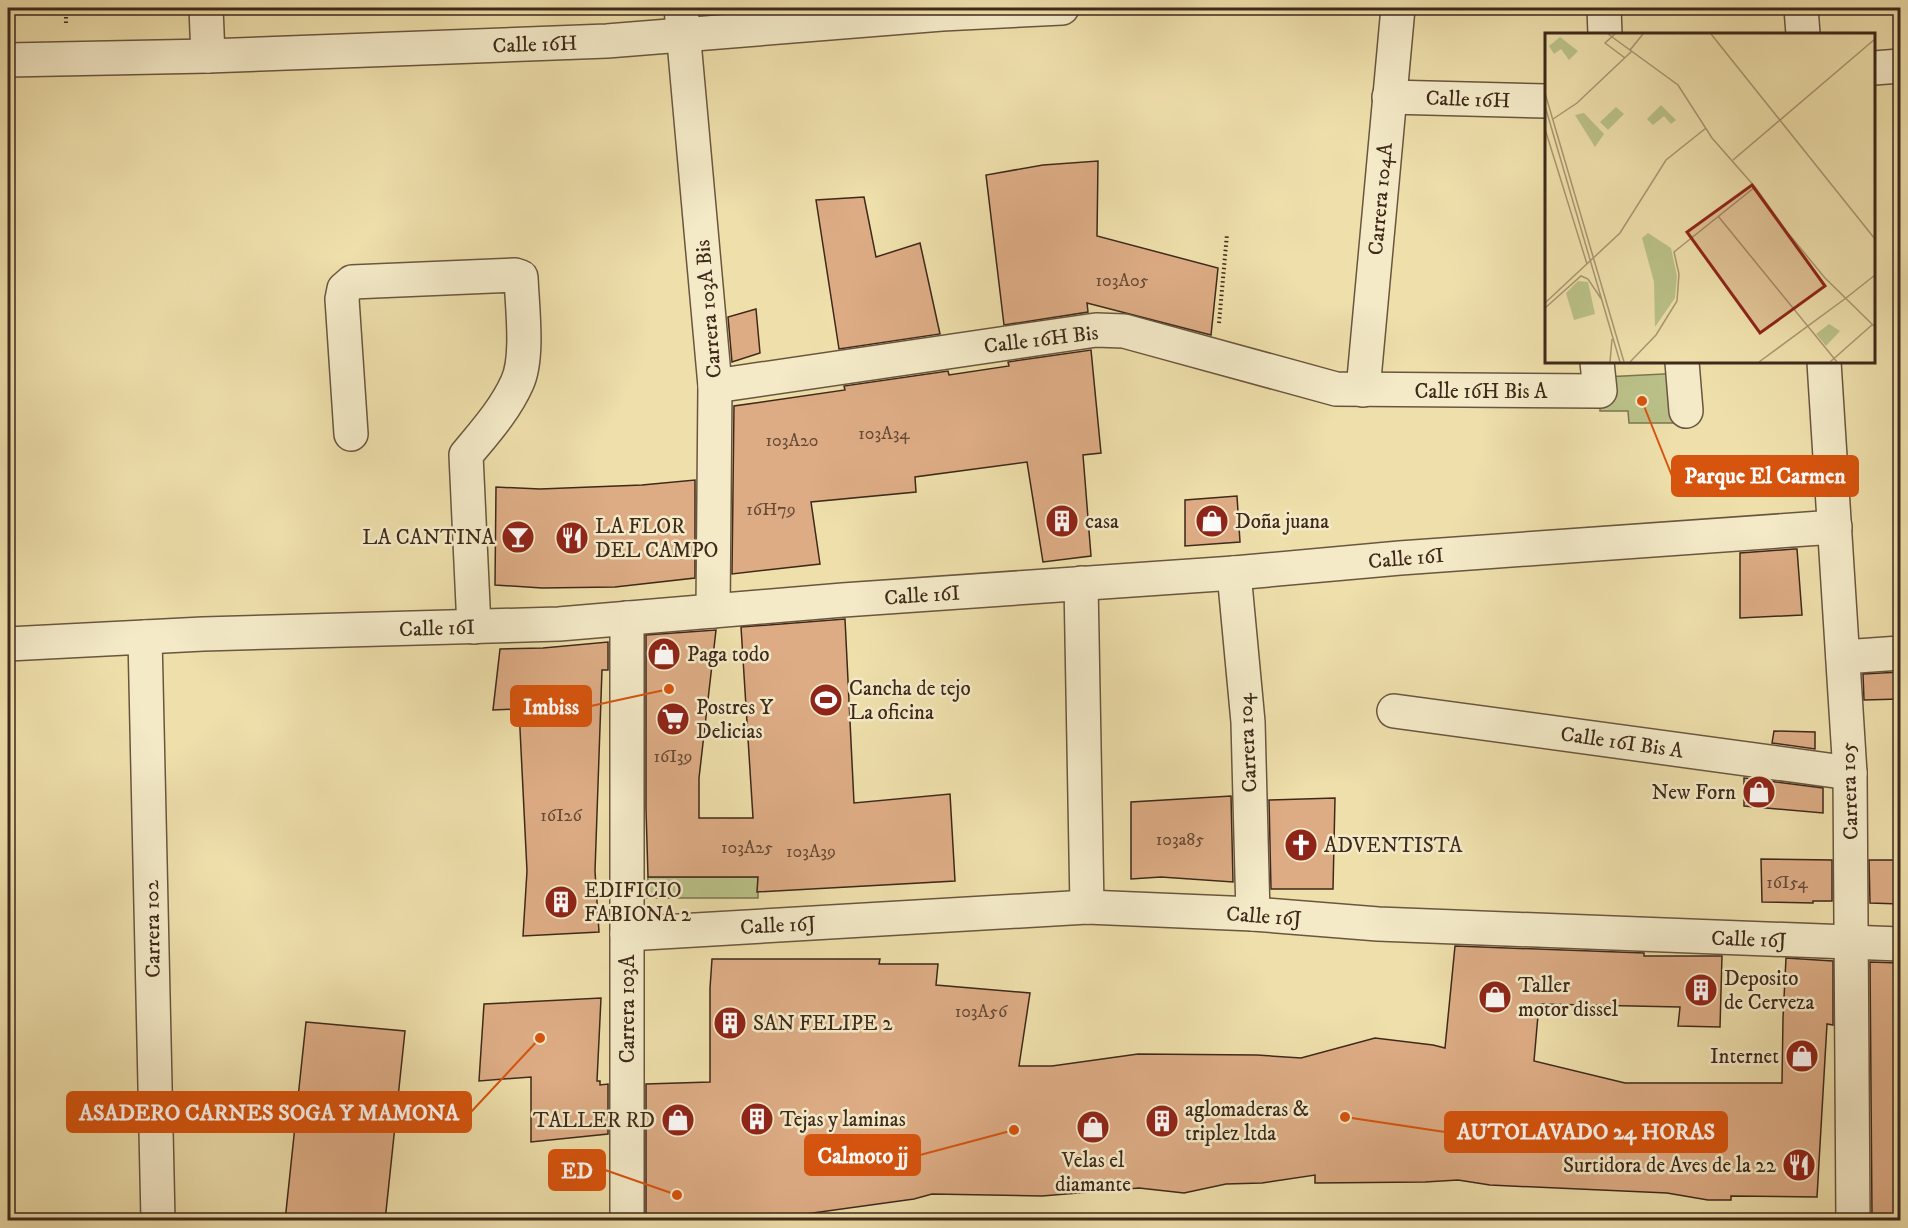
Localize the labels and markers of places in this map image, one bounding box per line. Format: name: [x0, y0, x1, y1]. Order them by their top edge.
callout: Parque El Carmen: [1672, 456, 1858, 496]
building icon: casa: [1044, 503, 1080, 539]
shop icon: Doña juana: [1194, 503, 1230, 539]
place label: casa: [1085, 509, 1119, 535]
place label: Doña juana: [1235, 509, 1329, 535]
place label: LA FLOR DEL CAMPO: [595, 514, 719, 564]
bar icon: LA CANTINA: [500, 519, 536, 555]
restaurant icon: LA FLOR DEL CAMPO: [554, 520, 590, 556]
place label: LA CANTINA: [362, 525, 496, 551]
shop icon: Paga todo: [646, 636, 682, 672]
place label: Paga todo: [687, 642, 769, 668]
place label: Cancha de tejo La oficina: [849, 676, 971, 726]
sports icon: Cancha de tejo La oficina: [808, 682, 844, 718]
callout: Imbiss: [511, 686, 591, 726]
place label: Postres Y Delicias: [696, 695, 774, 745]
supermarket icon: Postres Y Delicias: [655, 701, 691, 737]
shop icon: New Forn: [1741, 774, 1777, 810]
place label: New Forn: [1651, 780, 1736, 806]
church icon: ADVENTISTA: [1283, 827, 1319, 863]
place label: ADVENTISTA: [1324, 833, 1463, 859]
place label: EDIFICIO FABIONA 2: [584, 878, 692, 928]
building icon: EDIFICIO FABIONA 2: [543, 884, 579, 920]
place label: Deposito de Cerveza: [1724, 966, 1814, 1016]
building icon: Deposito de Cerveza: [1683, 972, 1719, 1008]
place label: Taller motor dissel: [1518, 973, 1619, 1023]
shop icon: Taller motor dissel: [1477, 979, 1513, 1015]
building icon: SAN FELIPE 2: [712, 1005, 748, 1041]
place label: SAN FELIPE 2: [753, 1011, 893, 1037]
shop icon: Internet: [1784, 1038, 1820, 1074]
place label: Internet: [1710, 1044, 1779, 1070]
callout: ASADERO CARNES SOGA Y MAMONA: [67, 1092, 471, 1132]
place label: aglomaderas & triplez ltda: [1185, 1097, 1309, 1147]
building icon: Tejas y laminas: [739, 1101, 775, 1137]
shop icon: TALLER RD: [660, 1102, 696, 1138]
building icon: aglomaderas & triplez ltda: [1144, 1103, 1180, 1139]
place label: Tejas y laminas: [780, 1107, 906, 1133]
place label: TALLER RD: [533, 1108, 655, 1134]
shop icon: Velas el diamante: [1075, 1109, 1111, 1145]
callout: AUTOLAVADO 24 HORAS: [1445, 1112, 1727, 1152]
callout: Calmoto jj: [805, 1135, 920, 1175]
restaurant icon: Surtidora de Aves de la 22: [1781, 1147, 1817, 1183]
place label: Velas el diamante: [1055, 1148, 1131, 1198]
callout: ED: [549, 1150, 605, 1190]
place label: Surtidora de Aves de la 22: [1563, 1153, 1777, 1179]

